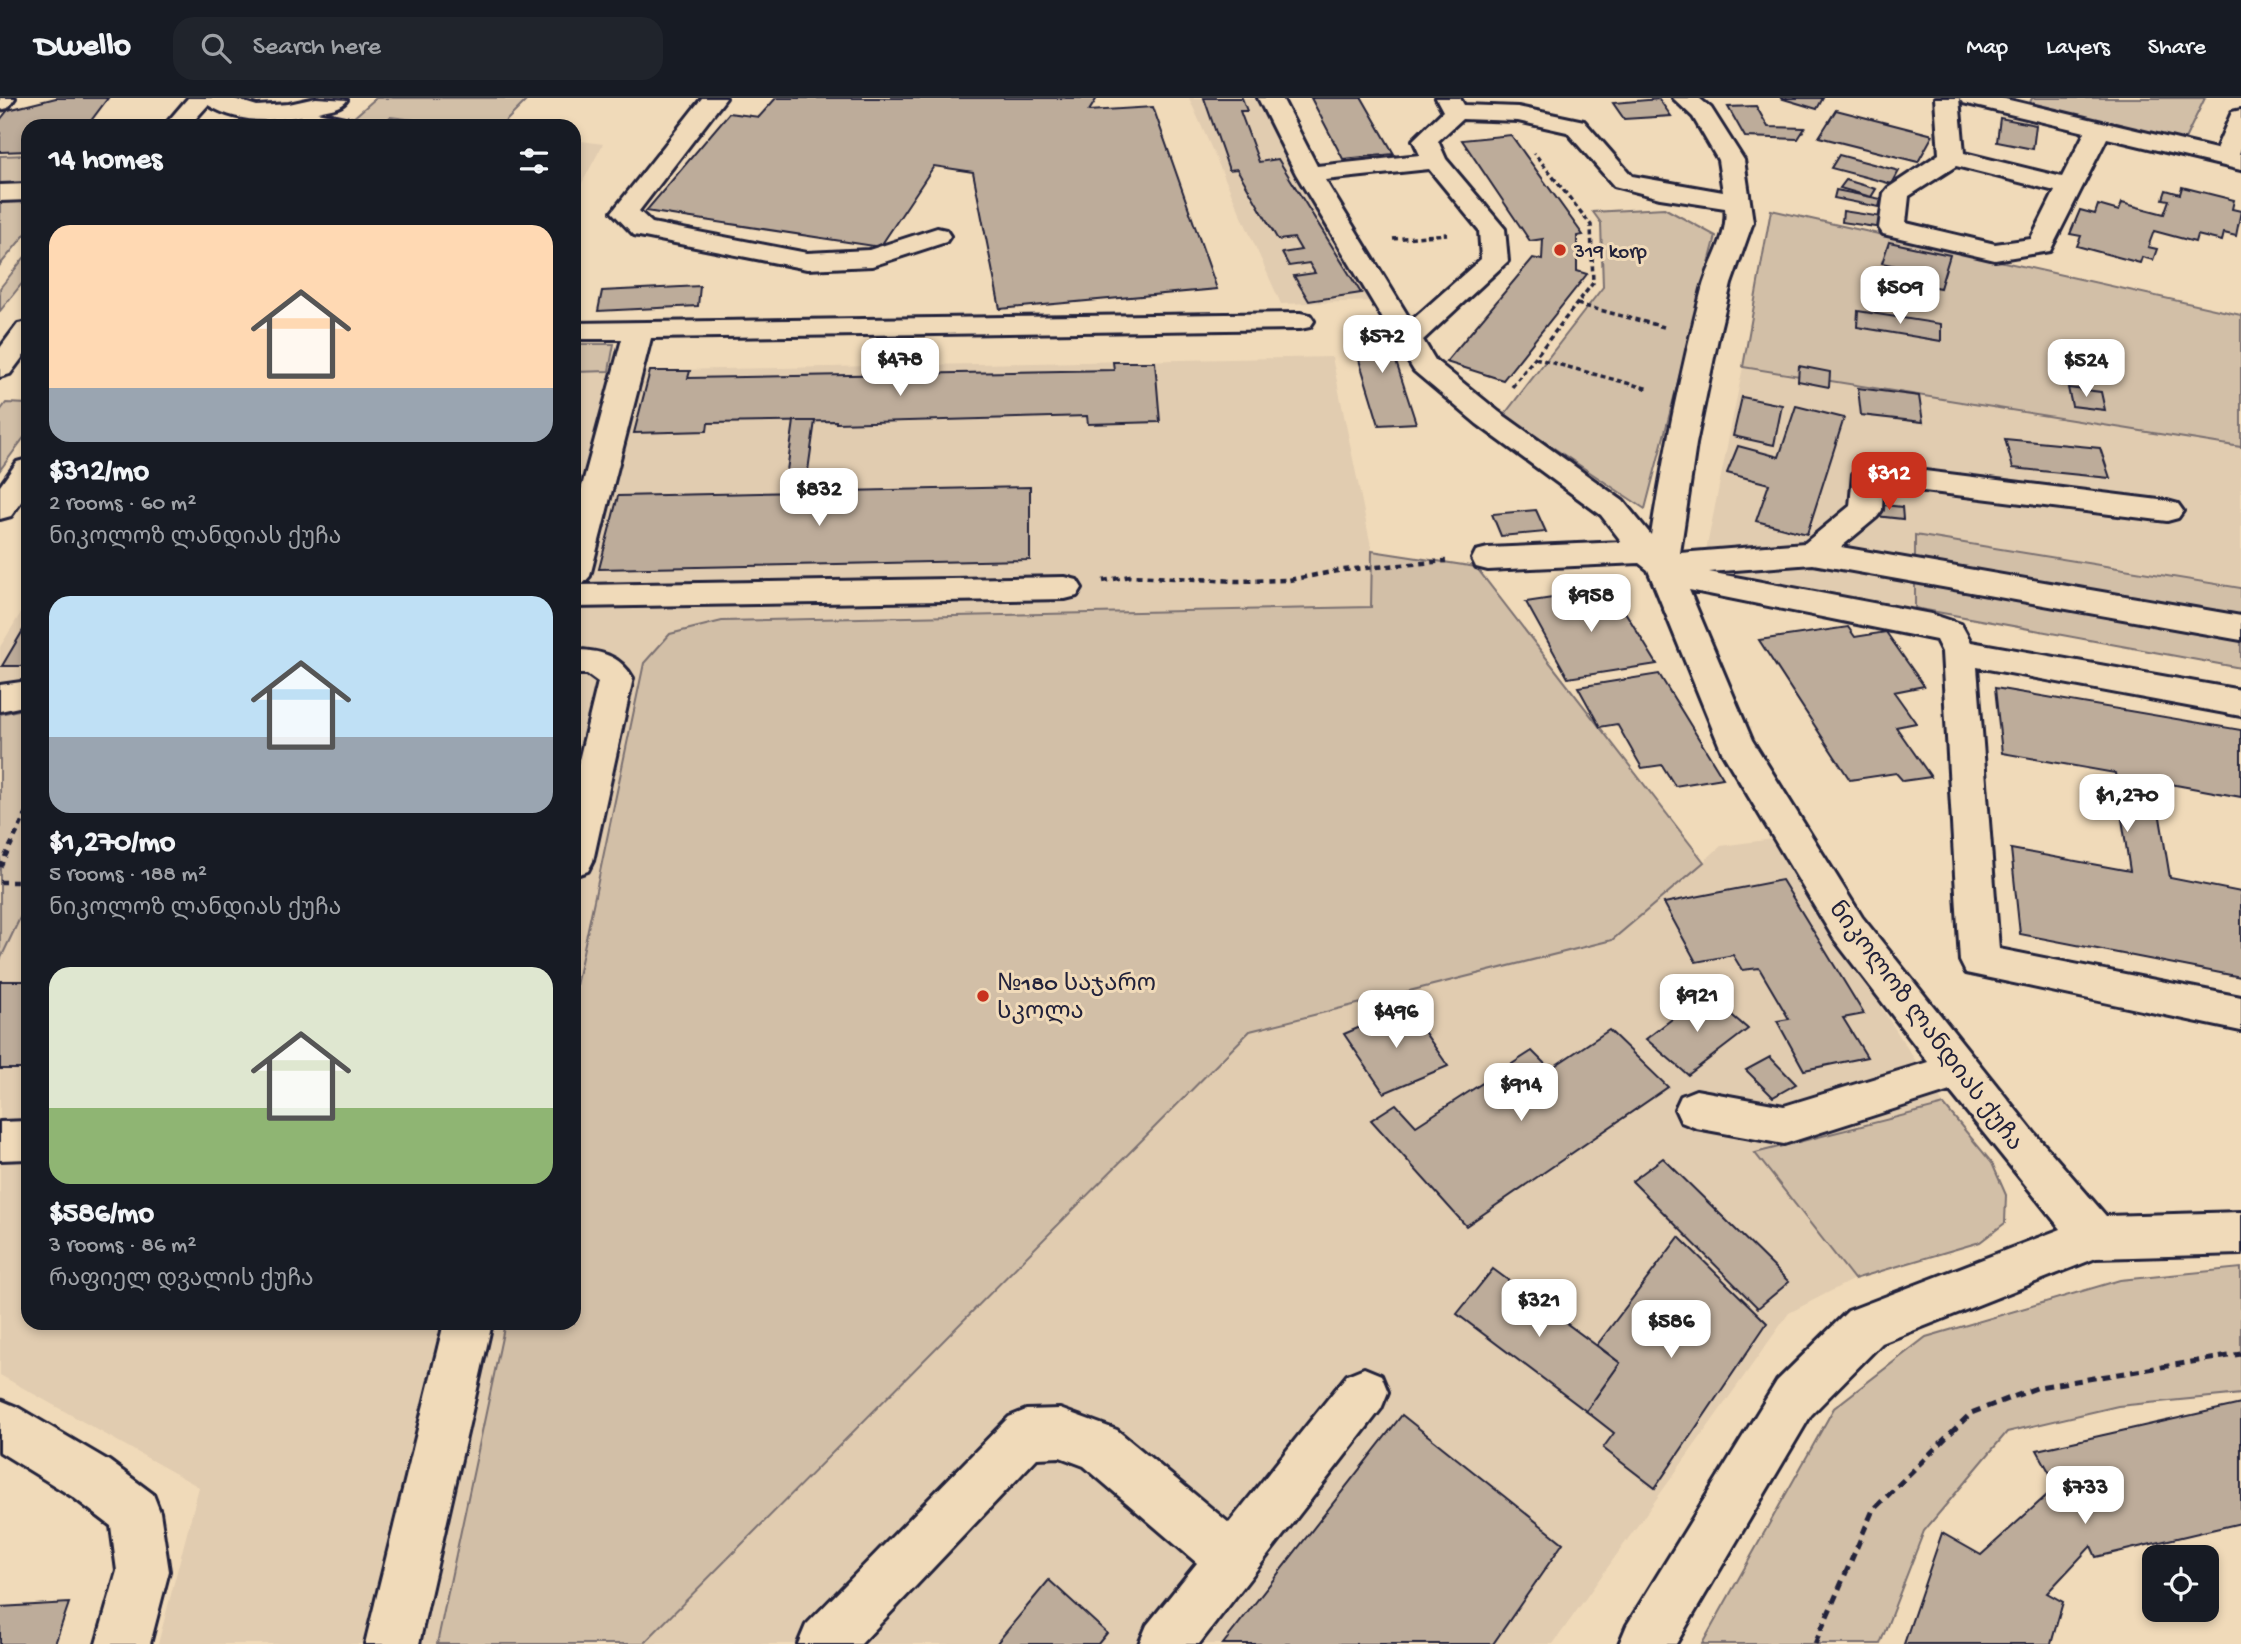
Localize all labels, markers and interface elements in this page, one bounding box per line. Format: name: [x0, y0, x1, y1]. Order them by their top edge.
search box: [173, 17, 663, 80]
text: Dwello: [35, 29, 131, 67]
icon: search: [197, 29, 235, 67]
text: Search here: [253, 33, 381, 64]
text: Map: [1966, 34, 2008, 63]
text: Layers: [2046, 34, 2110, 63]
text: Share: [2148, 34, 2206, 63]
icon: filters: [515, 142, 553, 180]
text: 14 homes: [49, 144, 162, 179]
place label: 319 korp: [1573, 241, 1648, 266]
marker: 319 korp: [1552, 242, 1568, 258]
pin: $509: [1859, 266, 1941, 326]
icon: home: [238, 271, 364, 397]
text: $509: [1876, 275, 1924, 302]
pin: $572: [1341, 316, 1423, 375]
text: $572: [1359, 324, 1405, 351]
pin: $478: [859, 338, 941, 398]
pin: $524: [2045, 340, 2127, 399]
text: $478: [877, 347, 923, 374]
text: $524: [2064, 348, 2108, 375]
pin: $312: [1848, 452, 1930, 512]
text: $312/mo: [49, 456, 149, 491]
text: $312: [1868, 461, 1910, 488]
pin: $832: [778, 468, 860, 528]
text: $832: [796, 477, 842, 504]
text: 2 rooms · 60 m²: [49, 491, 196, 518]
text: ნიკოლოზ ლანდიას ქუჩა: [49, 525, 341, 552]
pin: $958: [1550, 574, 1632, 634]
text: $958: [1568, 583, 1614, 610]
icon: home: [238, 642, 364, 768]
pin: $1,270: [2070, 774, 2184, 834]
text: $1,270: [2095, 783, 2159, 810]
text: $1,270/mo: [49, 827, 175, 862]
text: 5 rooms · 188 m²: [49, 862, 207, 889]
text: ნიკოლოზ ლანდიას ქუჩა: [49, 896, 341, 923]
street label: ნიკოლოზ ლანდიას ქუჩა: [1821, 897, 2028, 1158]
place label: №180 საჯარო სკოლა: [997, 971, 1156, 1028]
pin: $921: [1656, 974, 1738, 1034]
text: $921: [1676, 983, 1718, 1010]
marker: №180 საჯარო სკოლა: [975, 988, 991, 1004]
pin: $496: [1355, 990, 1437, 1050]
text: $496: [1374, 999, 1418, 1026]
icon: home: [238, 1013, 364, 1139]
pin: $914: [1480, 1063, 1562, 1123]
text: $914: [1500, 1072, 1542, 1099]
text: $586/mo: [49, 1198, 154, 1233]
text: 3 rooms · 86 m²: [49, 1233, 196, 1260]
text: რაფიელ დვალის ქუჩა: [49, 1267, 314, 1294]
pin: $321: [1498, 1280, 1580, 1339]
text: $321: [1518, 1288, 1560, 1315]
pin: $586: [1630, 1300, 1712, 1360]
text: $586: [1648, 1309, 1694, 1336]
pin: $733: [2044, 1466, 2126, 1526]
text: $733: [2062, 1475, 2108, 1502]
map controls: [2142, 1545, 2219, 1622]
button: locate: [2142, 1545, 2219, 1622]

